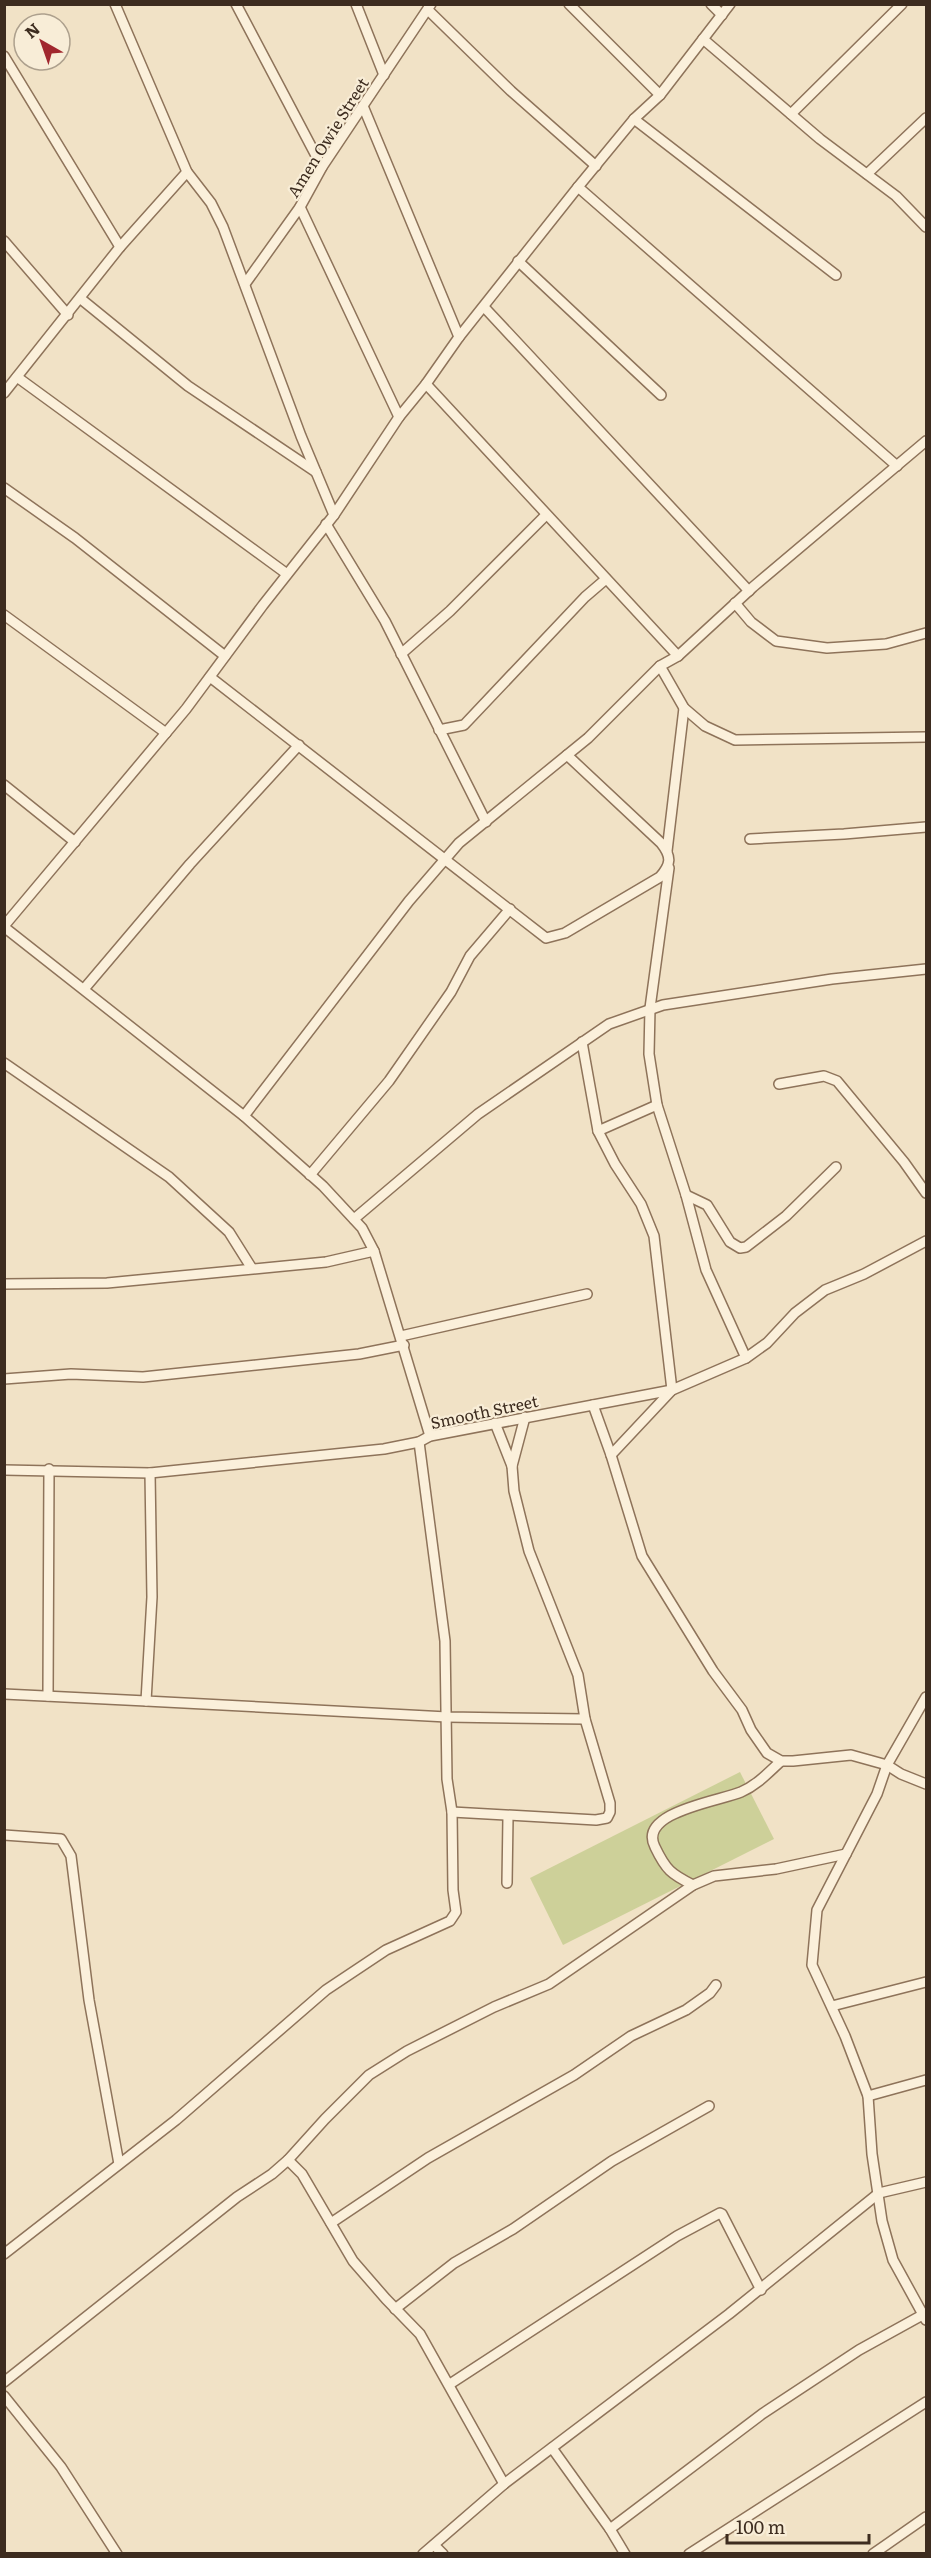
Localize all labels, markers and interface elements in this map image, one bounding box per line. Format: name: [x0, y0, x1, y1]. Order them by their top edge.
north arrow: [12, 12, 72, 72]
text: N: [19, 16, 45, 43]
street label: Amen Owie Street: [280, 72, 374, 202]
street label: Smooth Street: [428, 1388, 541, 1434]
scale bar: [727, 2507, 870, 2545]
text: 100 m: [736, 2513, 785, 2540]

